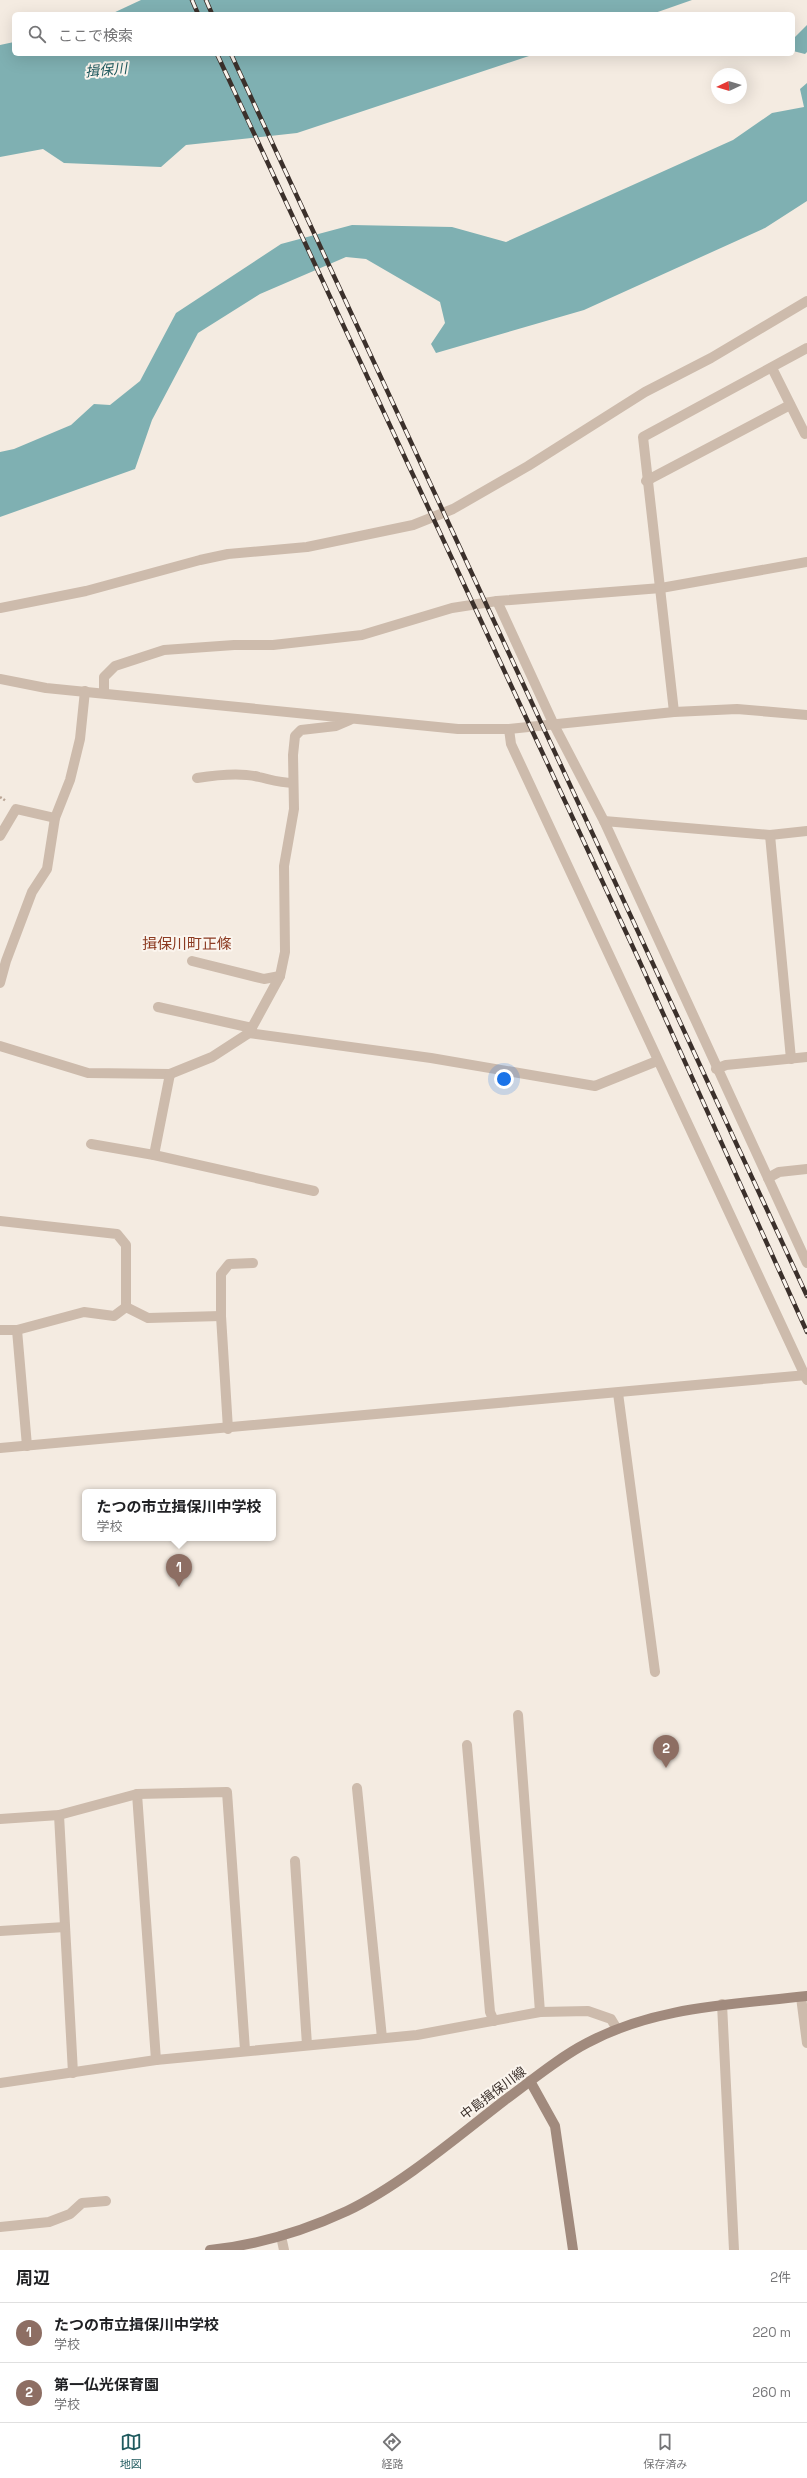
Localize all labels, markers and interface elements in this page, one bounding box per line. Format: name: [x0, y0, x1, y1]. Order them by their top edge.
search box: [12, 12, 795, 56]
icon: search: [26, 23, 48, 45]
text: ここで検索: [58, 26, 133, 45]
water label: 揖保川: [84, 59, 130, 81]
north arrow: [711, 68, 747, 104]
district label: 揖保川町正條: [142, 934, 232, 953]
your location: [494, 1069, 514, 1089]
popup: [82, 1489, 276, 1541]
text: たつの市立揖保川中学校: [96, 1497, 262, 1516]
text: 学校: [96, 1518, 123, 1535]
pin: 1: [166, 1554, 192, 1587]
pin: 2: [653, 1735, 679, 1768]
street label: 中島揖保川線: [457, 2063, 529, 2123]
text: 周辺: [16, 2267, 50, 2289]
text: 2件: [770, 2269, 791, 2286]
text: たつの市立揖保川中学校: [54, 2315, 219, 2334]
text: 1: [26, 2324, 32, 2341]
text: 220 m: [752, 2324, 791, 2341]
text: 学校: [54, 2336, 80, 2353]
text: 第一仏光保育園: [54, 2375, 159, 2394]
text: 2: [25, 2384, 33, 2401]
text: 260 m: [752, 2384, 791, 2401]
text: 学校: [54, 2396, 80, 2413]
tab: 地図: [120, 2431, 142, 2471]
tab: 経路: [381, 2431, 403, 2471]
tab: 保存済み: [643, 2431, 687, 2471]

